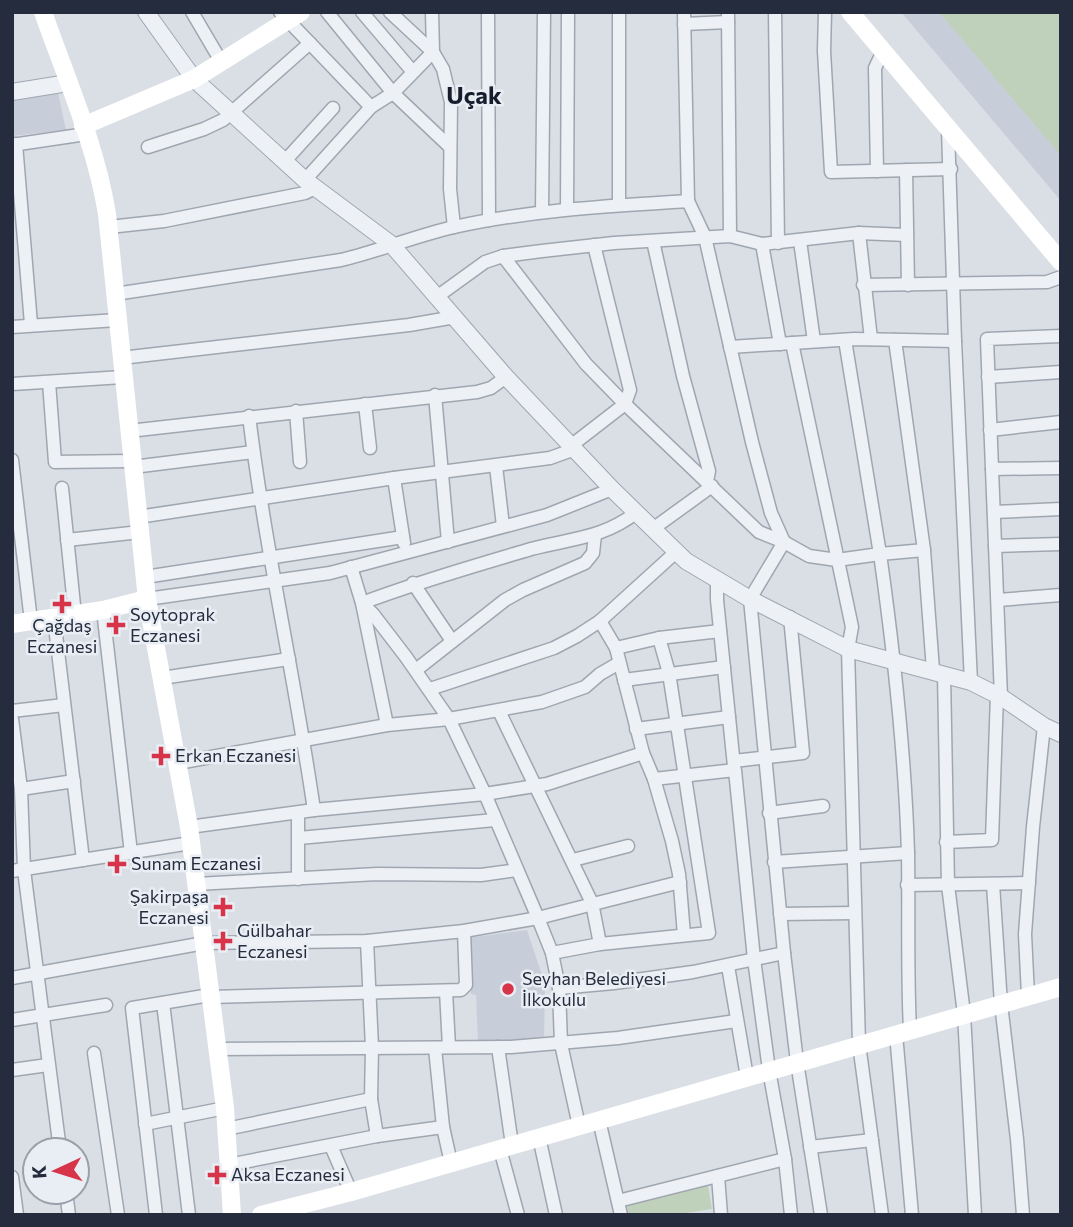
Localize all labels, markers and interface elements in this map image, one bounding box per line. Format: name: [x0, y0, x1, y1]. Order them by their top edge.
district label: Uçak: [446, 80, 502, 109]
marker: Çağdaş Eczanesi: [54, 596, 70, 612]
place label: Soytoprak Eczanesi: [130, 603, 215, 646]
place label: Çağdaş Eczanesi: [27, 614, 97, 657]
marker: Soytoprak Eczanesi: [108, 617, 124, 633]
place label: Erkan Eczanesi: [175, 744, 296, 766]
marker: Erkan Eczanesi: [153, 748, 169, 764]
place label: Sunam Eczanesi: [131, 852, 261, 874]
marker: Sunam Eczanesi: [109, 856, 125, 872]
place label: Şakirpaşa Eczanesi: [130, 885, 209, 928]
marker: Şakirpaşa Eczanesi: [215, 899, 231, 915]
place label: Gülbahar Eczanesi: [237, 919, 312, 962]
marker: Gülbahar Eczanesi: [215, 933, 231, 949]
place label: Seyhan Belediyesi İlkokulu: [522, 967, 666, 1010]
marker: Seyhan Belediyesi İlkokulu: [500, 981, 516, 997]
north arrow: [21, 1136, 91, 1206]
place label: Aksa Eczanesi: [231, 1163, 345, 1185]
text: K: [27, 1165, 50, 1180]
marker: Aksa Eczanesi: [209, 1167, 225, 1183]

